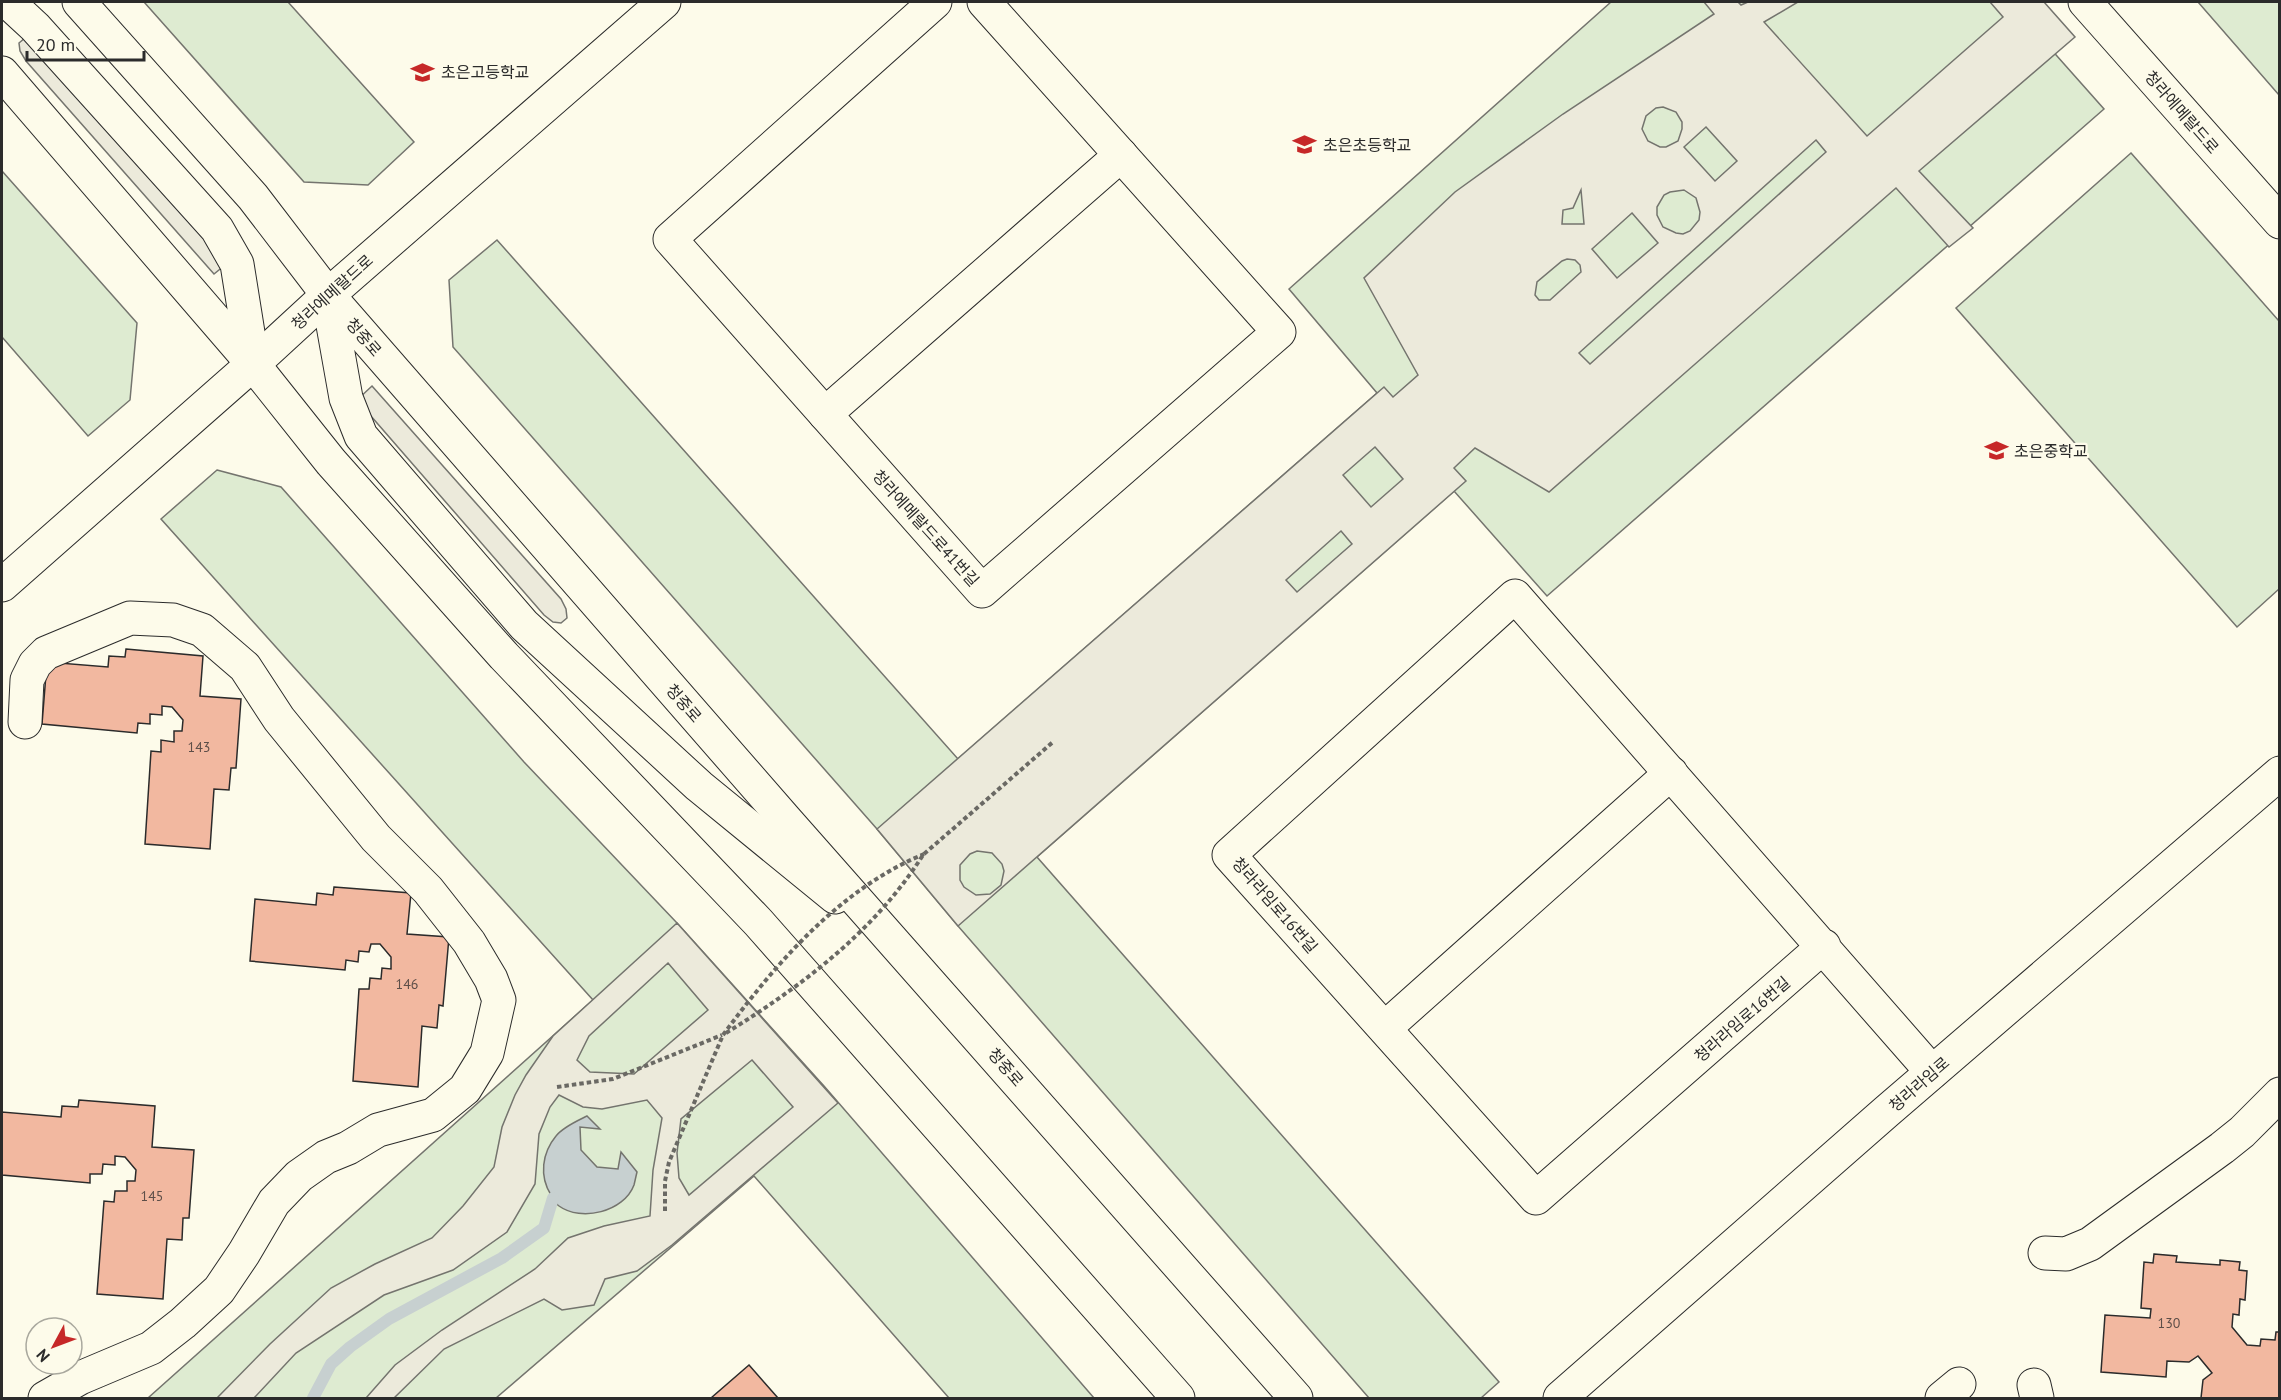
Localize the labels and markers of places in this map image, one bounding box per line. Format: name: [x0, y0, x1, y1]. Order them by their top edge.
school or university icon: 초은고등학교: [410, 59, 436, 85]
place label: 초은고등학교: [441, 62, 529, 82]
school or university icon: 초은초등학교: [1292, 132, 1318, 158]
place label: 초은초등학교: [1323, 135, 1411, 155]
school or university icon: 초은중학교: [1983, 438, 2009, 464]
place label: 초은중학교: [2014, 441, 2088, 461]

